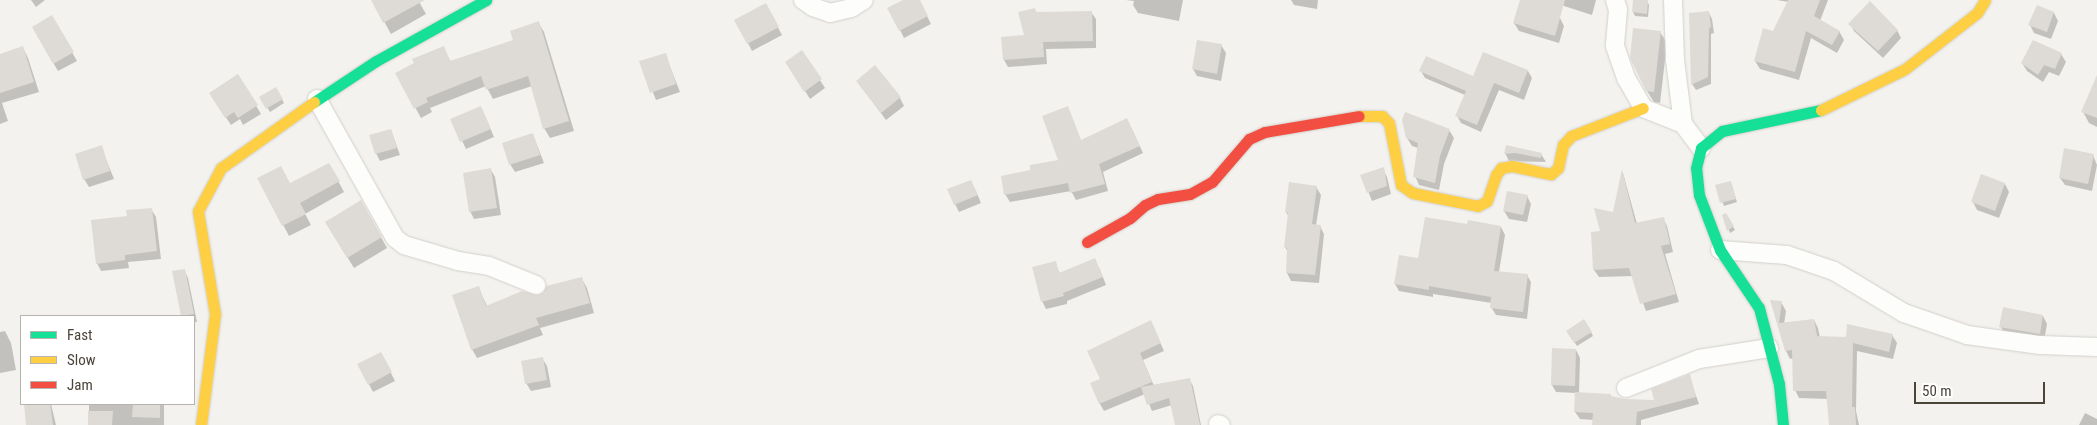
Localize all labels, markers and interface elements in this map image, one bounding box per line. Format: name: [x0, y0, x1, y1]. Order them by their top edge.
legend: [20, 315, 195, 405]
text: Fast: [67, 326, 92, 344]
text: Slow: [67, 351, 96, 369]
scale bar: [1917, 372, 2048, 404]
text: Jam: [67, 376, 93, 394]
text: 50 m: [1922, 382, 1952, 400]

